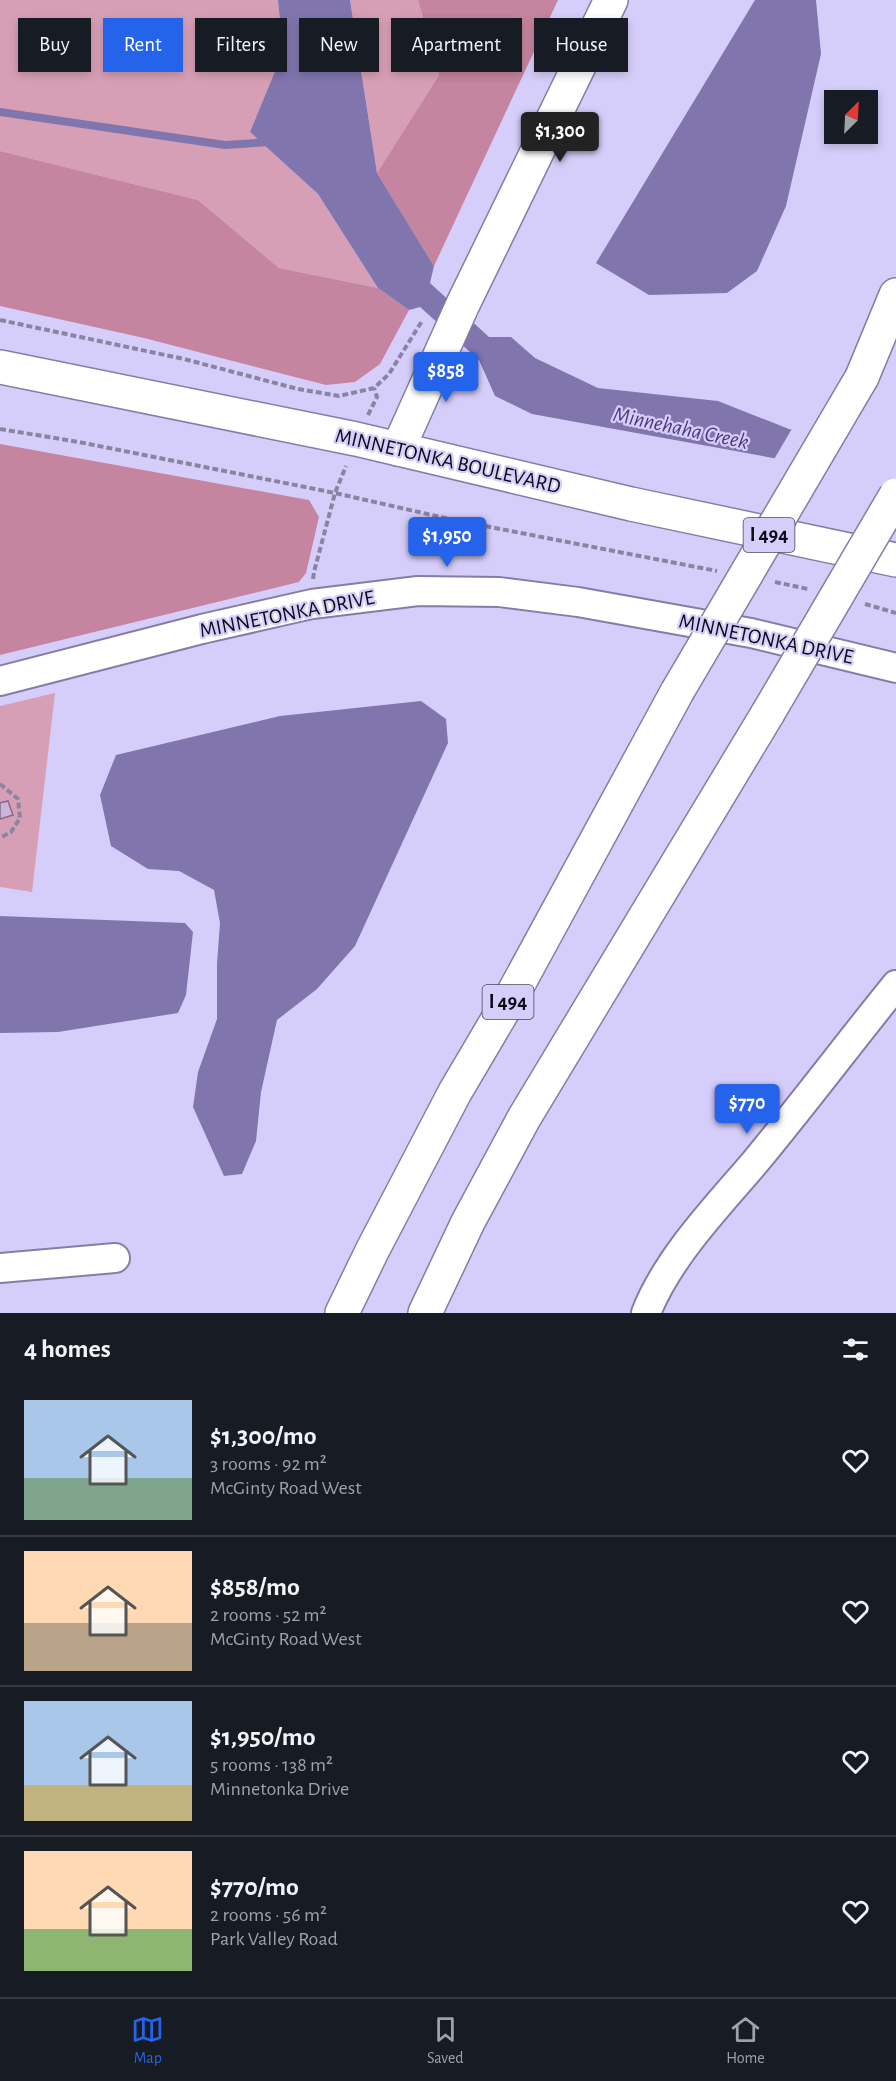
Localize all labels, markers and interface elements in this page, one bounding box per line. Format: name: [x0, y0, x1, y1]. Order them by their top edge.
chip: Buy: [18, 18, 91, 72]
chip: Rent: [103, 18, 183, 72]
chip: Filters: [195, 18, 287, 72]
chip: New: [299, 18, 379, 72]
chip: Apartment: [391, 18, 522, 72]
chip: House: [534, 18, 628, 72]
north arrow: [824, 90, 878, 144]
map controls: [824, 90, 878, 144]
pin: $1,300: [511, 112, 609, 163]
text: $1,300: [535, 121, 585, 141]
pin: $858: [410, 352, 482, 403]
text: $858: [427, 361, 465, 381]
water label: Minnehaha Creek: [611, 403, 751, 453]
street label: MINNETONKA BOULEVARD: [333, 425, 563, 497]
pin: $1,950: [398, 517, 496, 568]
road number: I 494: [744, 518, 794, 552]
text: $1,950: [422, 526, 472, 546]
street label: MINNETONKA DRIVE: [198, 587, 376, 641]
street label: MINNETONKA DRIVE: [677, 610, 855, 668]
road number: I 494: [482, 985, 534, 1019]
pin: $770: [711, 1084, 783, 1135]
text: $770: [729, 1093, 765, 1113]
icon: filters: [839, 1333, 872, 1366]
text: 4 homes: [24, 1336, 111, 1362]
text: $1,300/mo: [210, 1423, 317, 1449]
icon: home: [72, 1424, 144, 1496]
icon: heart: [839, 1444, 872, 1477]
text: 3 rooms · 92 m²: [210, 1454, 327, 1474]
text: McGinty Road West: [210, 1478, 362, 1498]
text: $858/mo: [210, 1574, 300, 1600]
icon: home: [72, 1575, 144, 1647]
icon: heart: [839, 1595, 872, 1628]
text: 2 rooms · 52 m²: [210, 1605, 327, 1625]
text: McGinty Road West: [210, 1629, 362, 1649]
text: $1,950/mo: [210, 1724, 316, 1750]
icon: home: [72, 1725, 144, 1797]
icon: heart: [839, 1745, 872, 1778]
text: 5 rooms · 138 m²: [210, 1755, 333, 1775]
text: Minnetonka Drive: [210, 1779, 349, 1799]
text: $770/mo: [210, 1874, 299, 1900]
icon: home: [72, 1875, 144, 1947]
icon: heart: [839, 1895, 872, 1928]
text: 2 rooms · 56 m²: [210, 1905, 327, 1925]
text: Park Valley Road: [210, 1929, 338, 1949]
tab: Map: [131, 2013, 164, 2068]
tab: Saved: [427, 2013, 464, 2068]
tab: Home: [726, 2013, 765, 2068]

